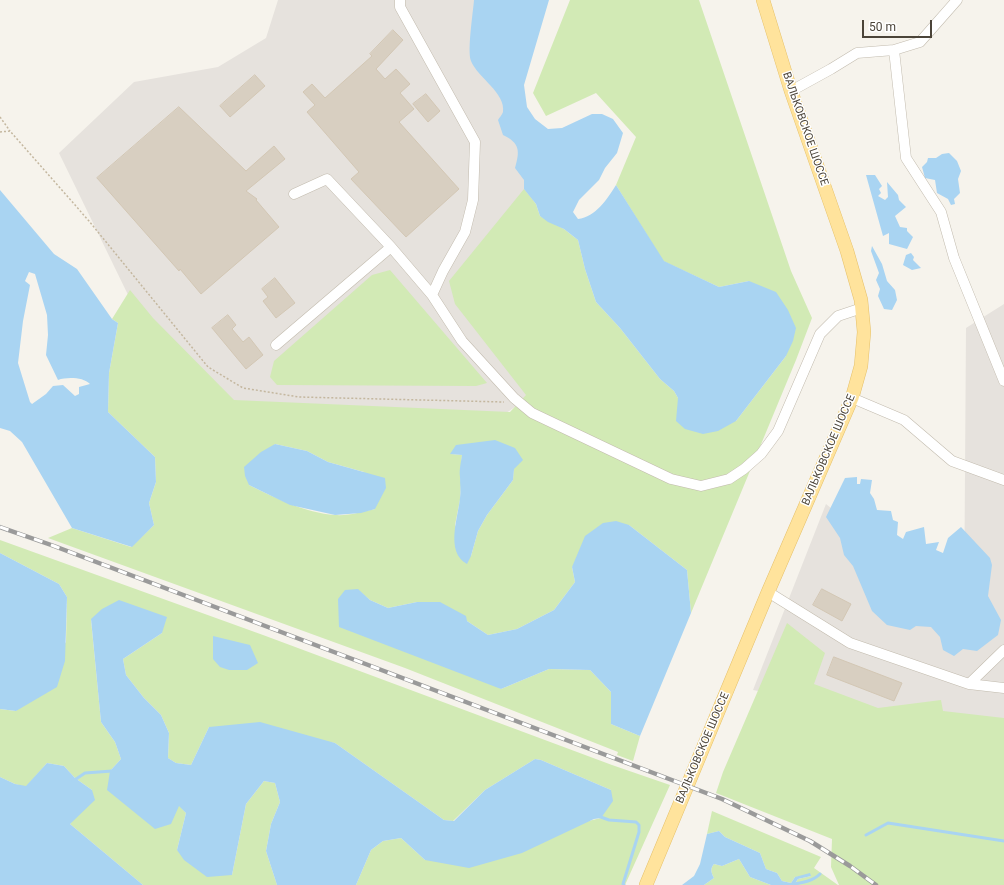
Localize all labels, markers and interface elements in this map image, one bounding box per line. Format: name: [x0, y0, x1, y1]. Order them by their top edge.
scale bar: [864, 12, 934, 38]
text: 50 m: [869, 20, 896, 34]
street label: ВАЛЬКОВСКОЕ ШОССЕ: [779, 70, 831, 188]
street label: ВАЛЬКОВСКОЕ ШОССЕ: [800, 393, 858, 507]
street label: ВАЛЬКОВСКОЕ ШОССЕ: [674, 691, 732, 805]

